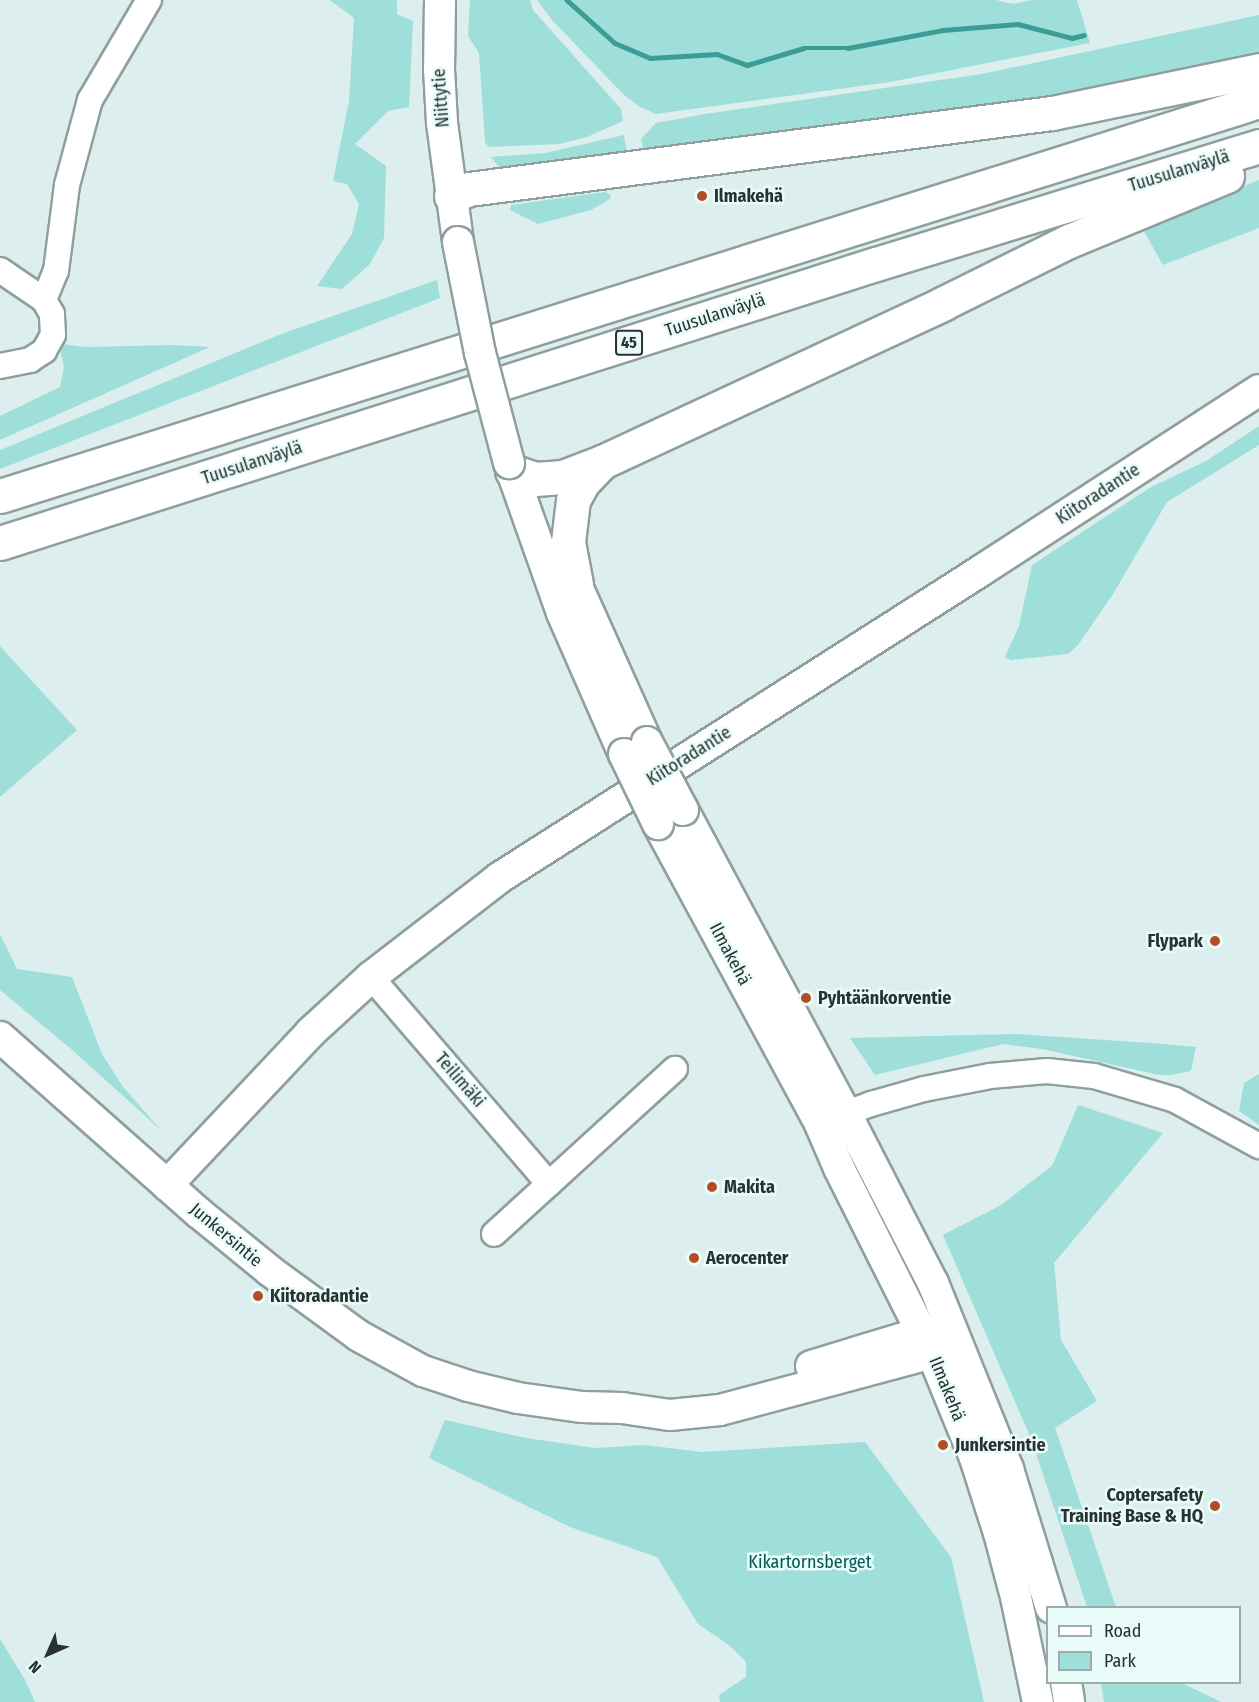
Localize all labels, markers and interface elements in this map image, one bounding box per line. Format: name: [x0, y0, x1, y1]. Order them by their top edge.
street label: Niittytie: [428, 68, 454, 128]
street label: Tuusulanväylä: [1126, 145, 1232, 197]
place label: Ilmakehä: [714, 185, 783, 207]
marker: Ilmakehä: [695, 189, 709, 203]
street label: Tuusulanväylä: [662, 289, 768, 341]
road number: 45: [614, 330, 644, 356]
street label: Tuusulanväylä: [199, 437, 305, 489]
street label: Kiitoradantie: [1052, 459, 1144, 529]
street label: Kiitoradantie: [643, 722, 735, 790]
street label: Ilmakehä: [705, 919, 755, 989]
place label: Flypark: [1148, 930, 1203, 952]
marker: Flypark: [1208, 934, 1222, 948]
place label: Pyhtäänkorventie: [818, 987, 951, 1009]
marker: Pyhtäänkorventie: [799, 991, 813, 1005]
street label: Teilimäki: [430, 1048, 490, 1112]
place label: Makita: [724, 1176, 775, 1198]
marker: Makita: [705, 1180, 719, 1194]
street label: Junkersintie: [185, 1198, 267, 1272]
place label: Aerocenter: [706, 1247, 788, 1269]
marker: Aerocenter: [687, 1251, 701, 1265]
place label: Kiitoradantie: [270, 1285, 369, 1307]
marker: Kiitoradantie: [251, 1289, 265, 1303]
street label: Ilmakehä: [924, 1354, 970, 1424]
place label: Junkersintie: [955, 1434, 1046, 1456]
marker: Junkersintie: [936, 1438, 950, 1452]
place label: Coptersafety Training Base & HQ: [1061, 1485, 1203, 1528]
marker: Coptersafety Training Base & HQ: [1208, 1499, 1222, 1513]
park label: Kikartornsberget: [748, 1551, 872, 1573]
legend: [1046, 1606, 1241, 1684]
text: Road: [1104, 1620, 1141, 1642]
north arrow: [18, 1624, 78, 1684]
text: Park: [1104, 1650, 1136, 1672]
text: N: [25, 1657, 45, 1677]

